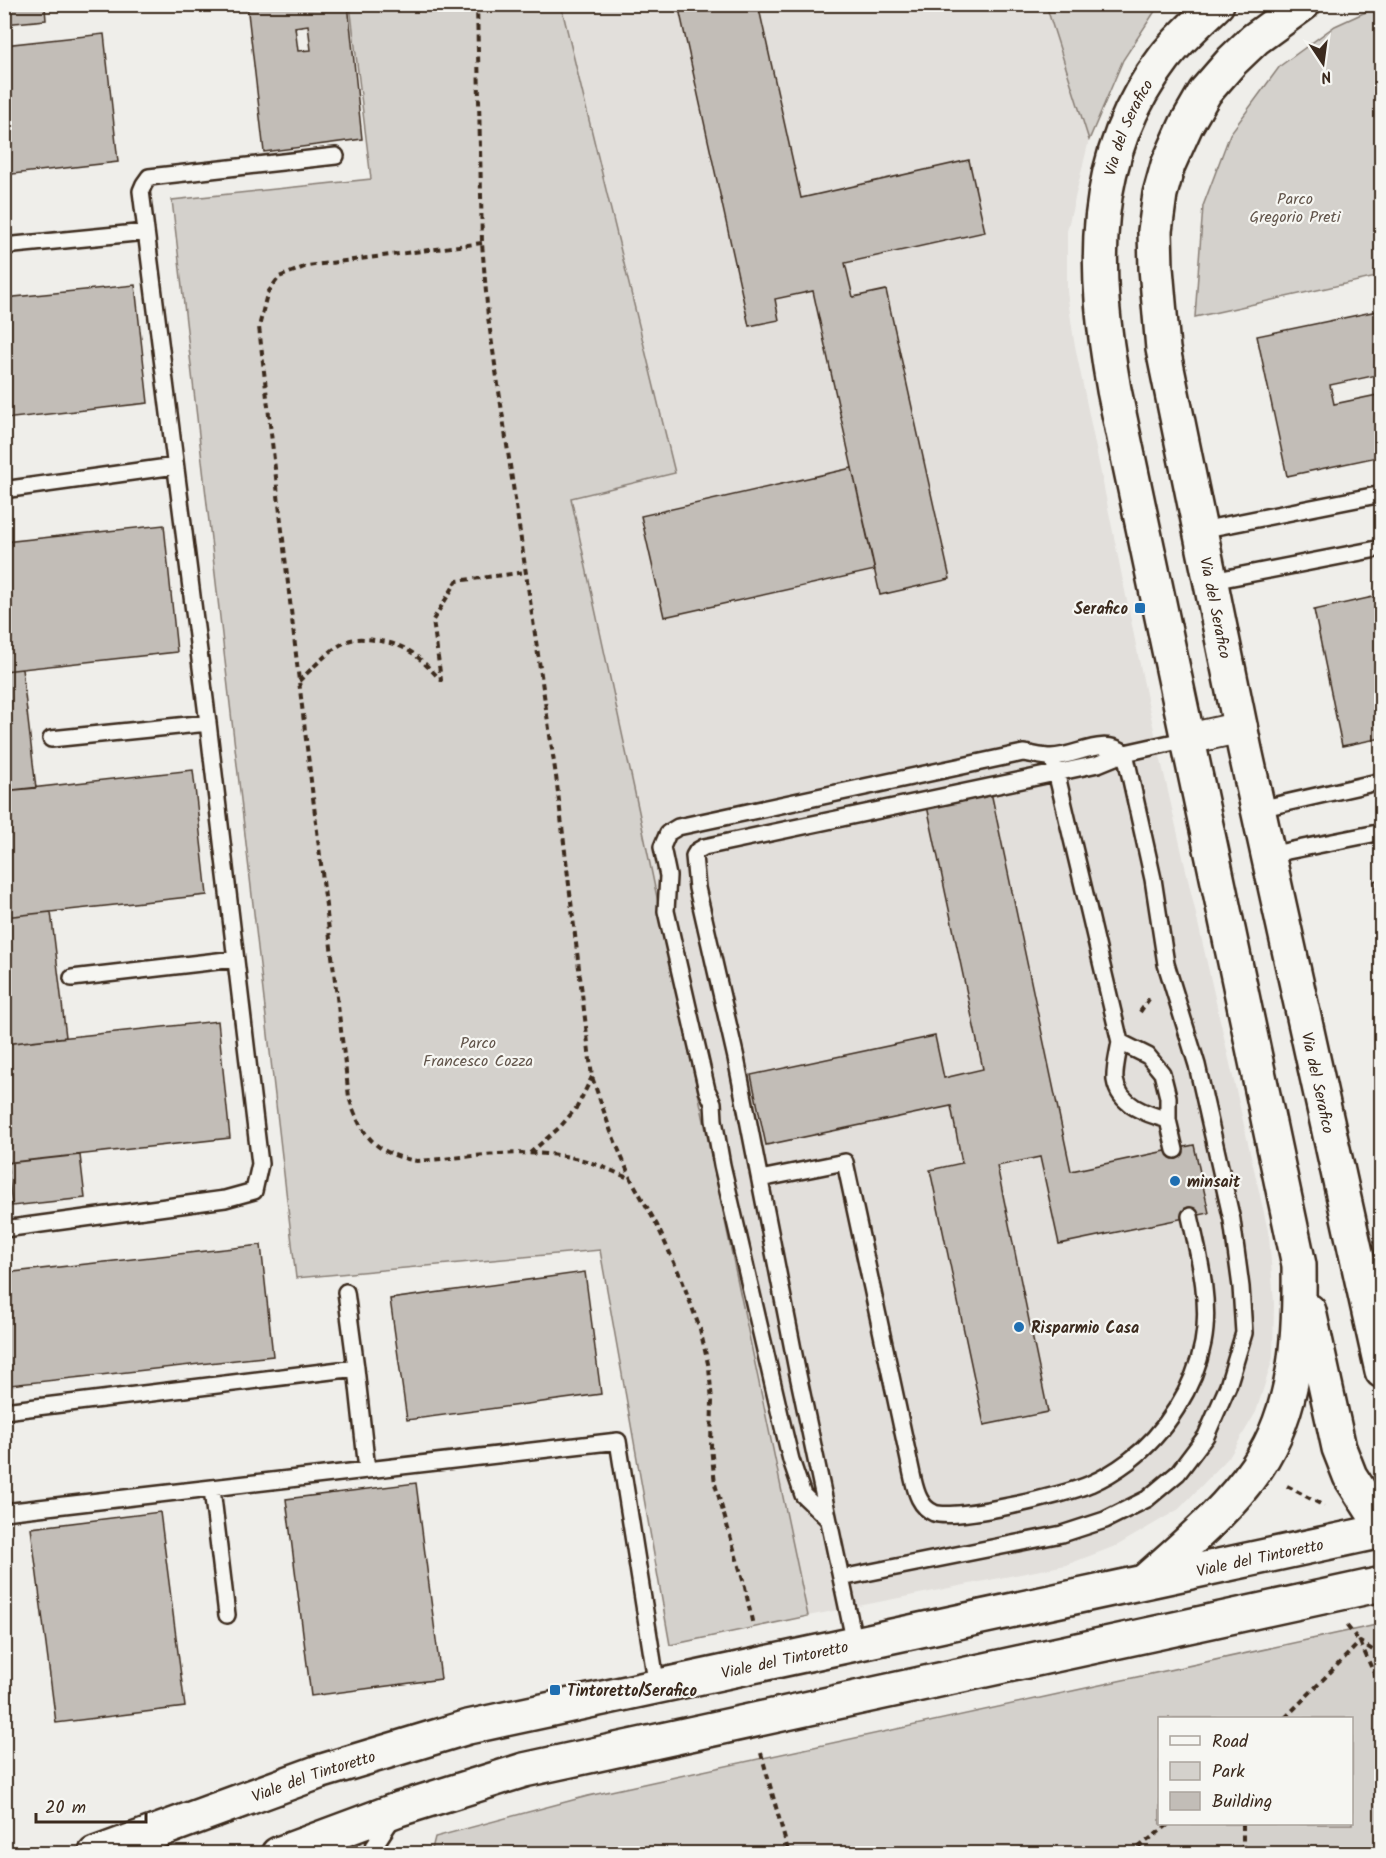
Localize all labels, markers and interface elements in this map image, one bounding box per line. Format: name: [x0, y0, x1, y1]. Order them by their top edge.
north arrow: [1293, 33, 1353, 93]
text: N: [1318, 63, 1334, 89]
street label: Via del Serafico: [1098, 75, 1160, 179]
park label: Parco Gregorio Preti: [1249, 187, 1342, 230]
street label: Via del Serafico: [1192, 555, 1237, 661]
place label: Serafico: [1074, 597, 1128, 622]
marker: Serafico: [1133, 601, 1147, 615]
street label: Via del Serafico: [1294, 1030, 1340, 1136]
park label: Parco Francesco Cozza: [423, 1031, 533, 1074]
place label: minsait: [1187, 1170, 1241, 1195]
marker: minsait: [1168, 1174, 1182, 1188]
place label: Risparmio Casa: [1031, 1316, 1139, 1341]
marker: Risparmio Casa: [1012, 1320, 1026, 1334]
street label: Viale del Tintoretto: [1194, 1533, 1326, 1584]
street label: Viale del Tintoretto: [719, 1635, 851, 1686]
place label: Tintoretto/Serafico: [567, 1679, 697, 1704]
marker: Tintoretto/Serafico: [548, 1683, 562, 1697]
legend: [1158, 1717, 1353, 1825]
text: Road: [1212, 1728, 1249, 1757]
street label: Viale del Tintoretto: [248, 1745, 379, 1810]
text: Park: [1212, 1758, 1245, 1787]
scale bar: [36, 1786, 146, 1824]
text: Building: [1212, 1788, 1272, 1817]
text: 20 m: [45, 1794, 86, 1823]

